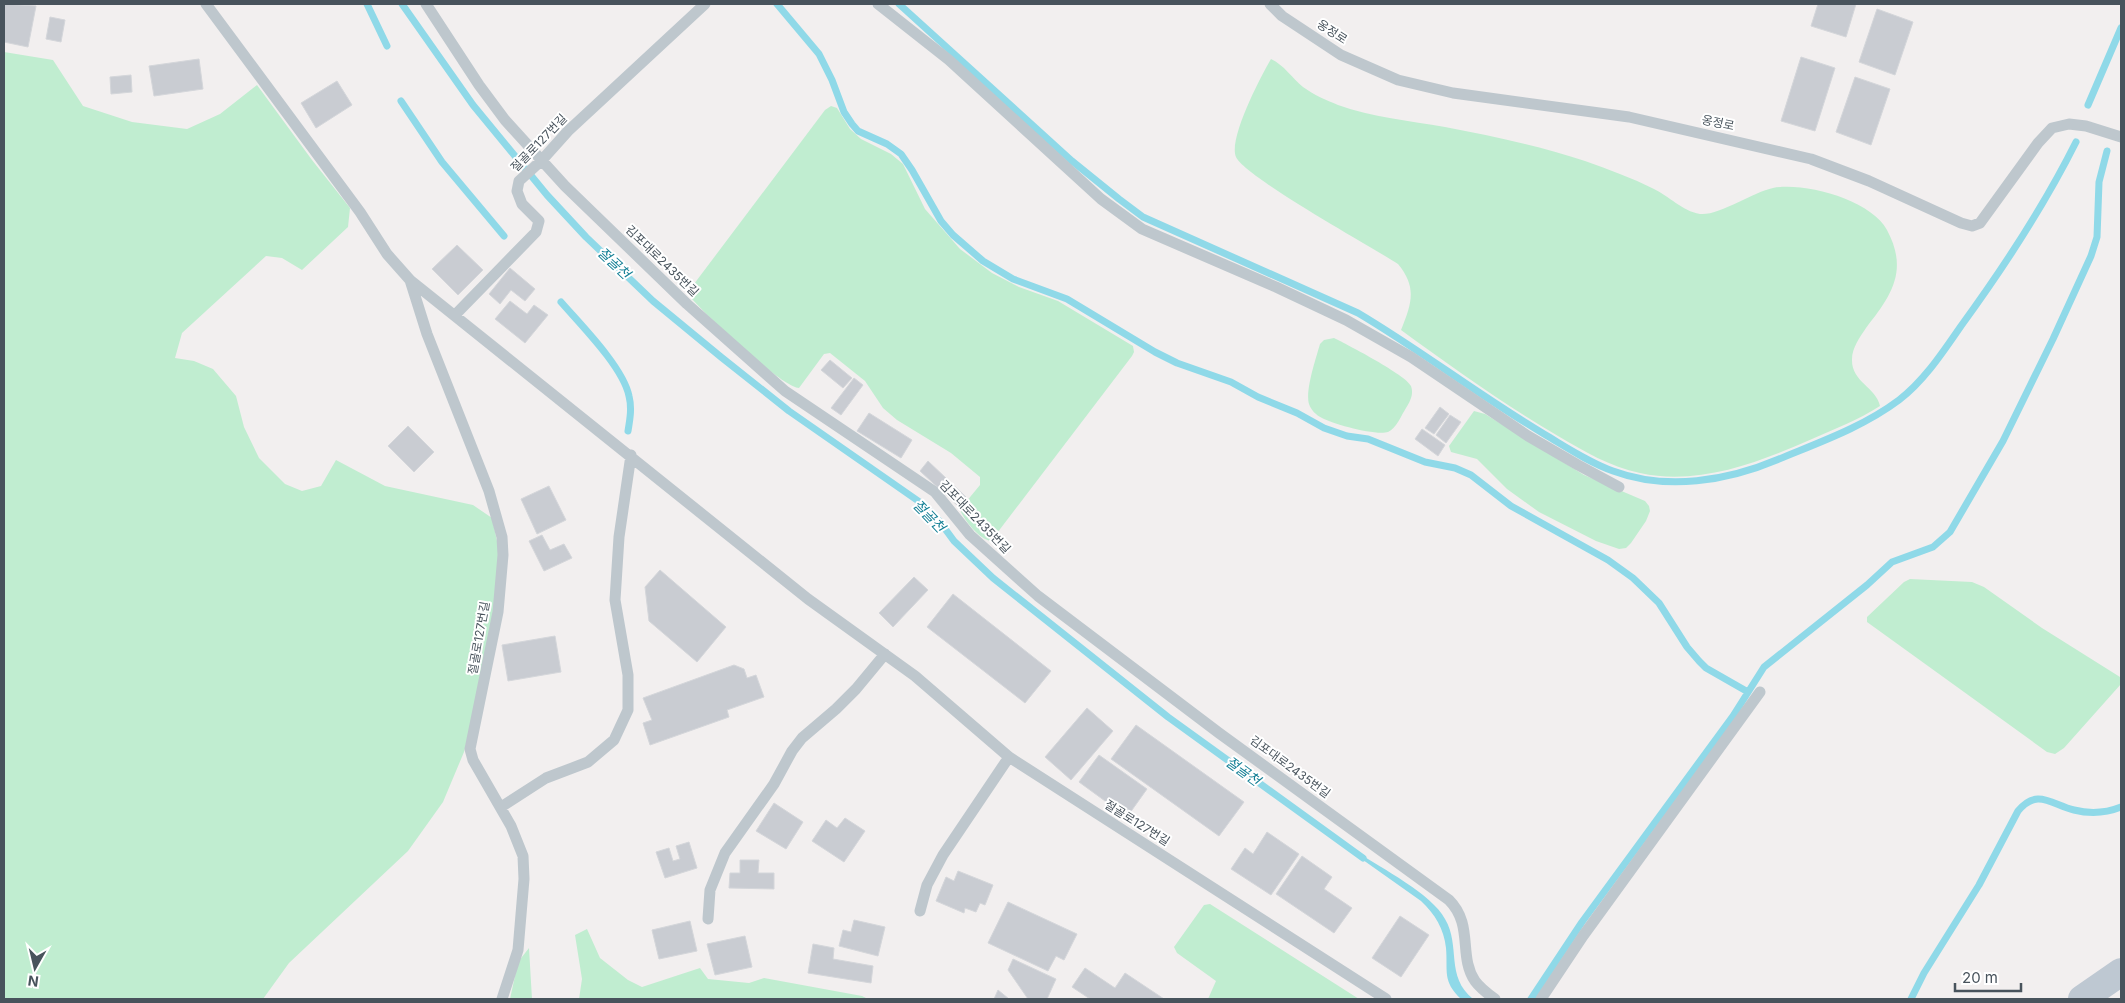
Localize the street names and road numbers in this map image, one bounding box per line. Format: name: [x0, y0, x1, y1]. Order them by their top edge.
street label: 옹정로: [1314, 16, 1350, 47]
street label: 절골로127번길: [507, 111, 570, 175]
street label: 옹정로: [1700, 112, 1736, 133]
street label: 김포대로2435번길: [623, 222, 702, 299]
street label: 김포대로2435번길: [937, 477, 1014, 556]
street label: 절골로127번길: [465, 600, 492, 676]
street label: 김포대로2435번길: [1247, 732, 1333, 801]
street label: 절골로127번길: [1102, 797, 1173, 849]

